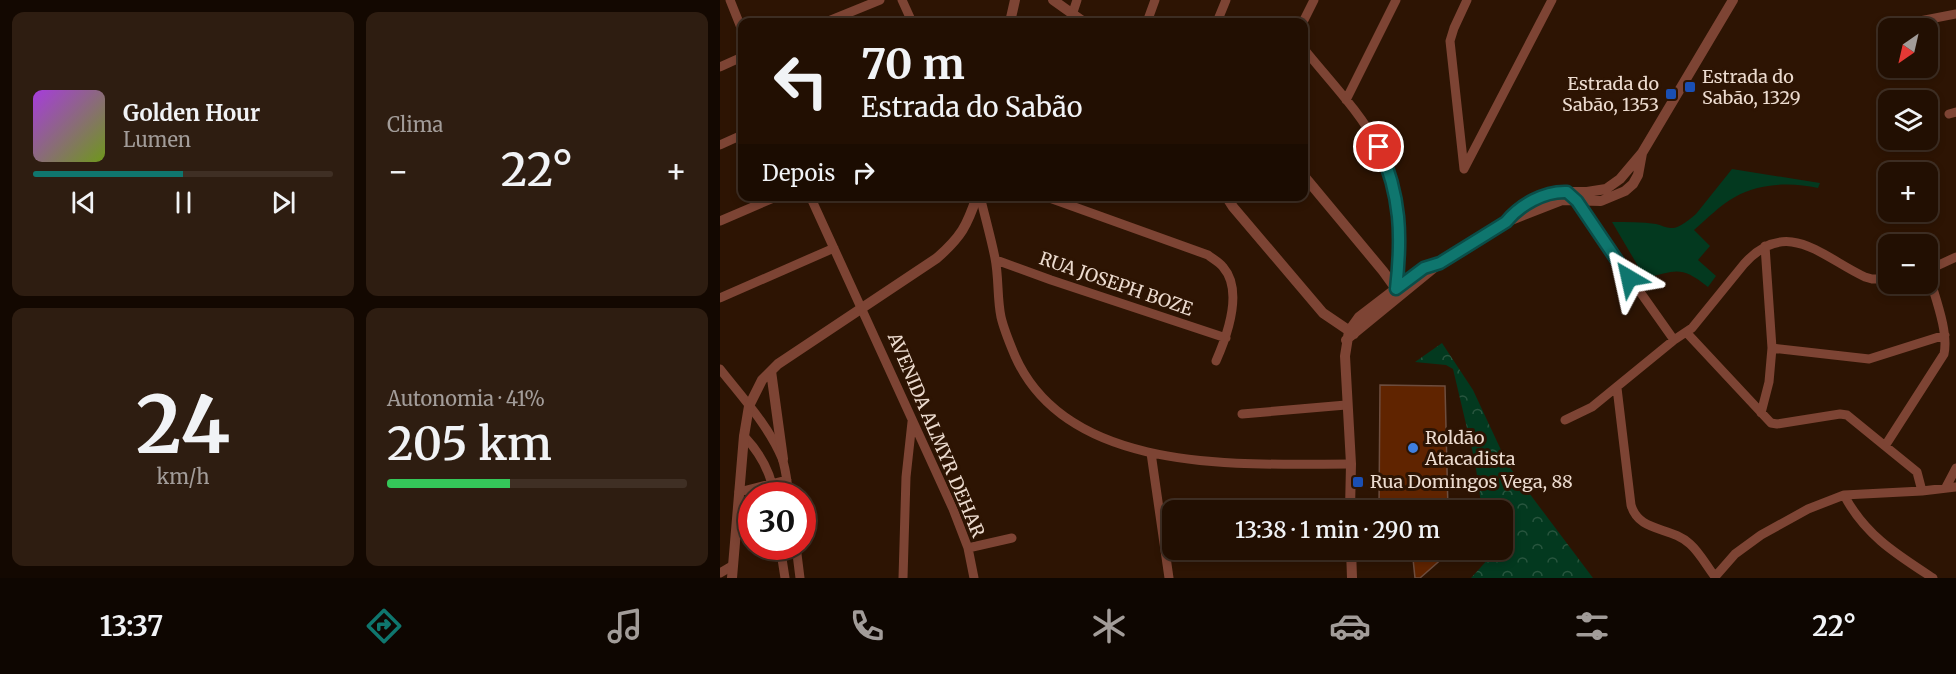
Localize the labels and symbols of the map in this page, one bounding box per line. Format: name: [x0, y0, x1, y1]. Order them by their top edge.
north arrow: [1878, 18, 1938, 78]
place label: Estrada do Sabão, 1329: [1702, 65, 1801, 109]
place label: Estrada do Sabão, 1353: [1562, 72, 1659, 116]
marker: Estrada do Sabão, 1329: [1683, 80, 1697, 94]
marker: Estrada do Sabão, 1353: [1664, 87, 1678, 101]
pin: [1353, 121, 1404, 172]
street label: RUA JOSEPH BOZE: [1036, 246, 1197, 321]
position arrow: [1597, 246, 1661, 310]
street label: AVENIDA ALMYR DEHAR: [882, 328, 990, 541]
place label: Roldão Atacadista: [1424, 426, 1516, 470]
marker: Roldão Atacadista: [1406, 441, 1420, 455]
place label: Rua Domingos Vega, 88: [1370, 470, 1573, 493]
marker: Rua Domingos Vega, 88: [1351, 475, 1365, 489]
speed limit sign: 30: [738, 482, 816, 560]

